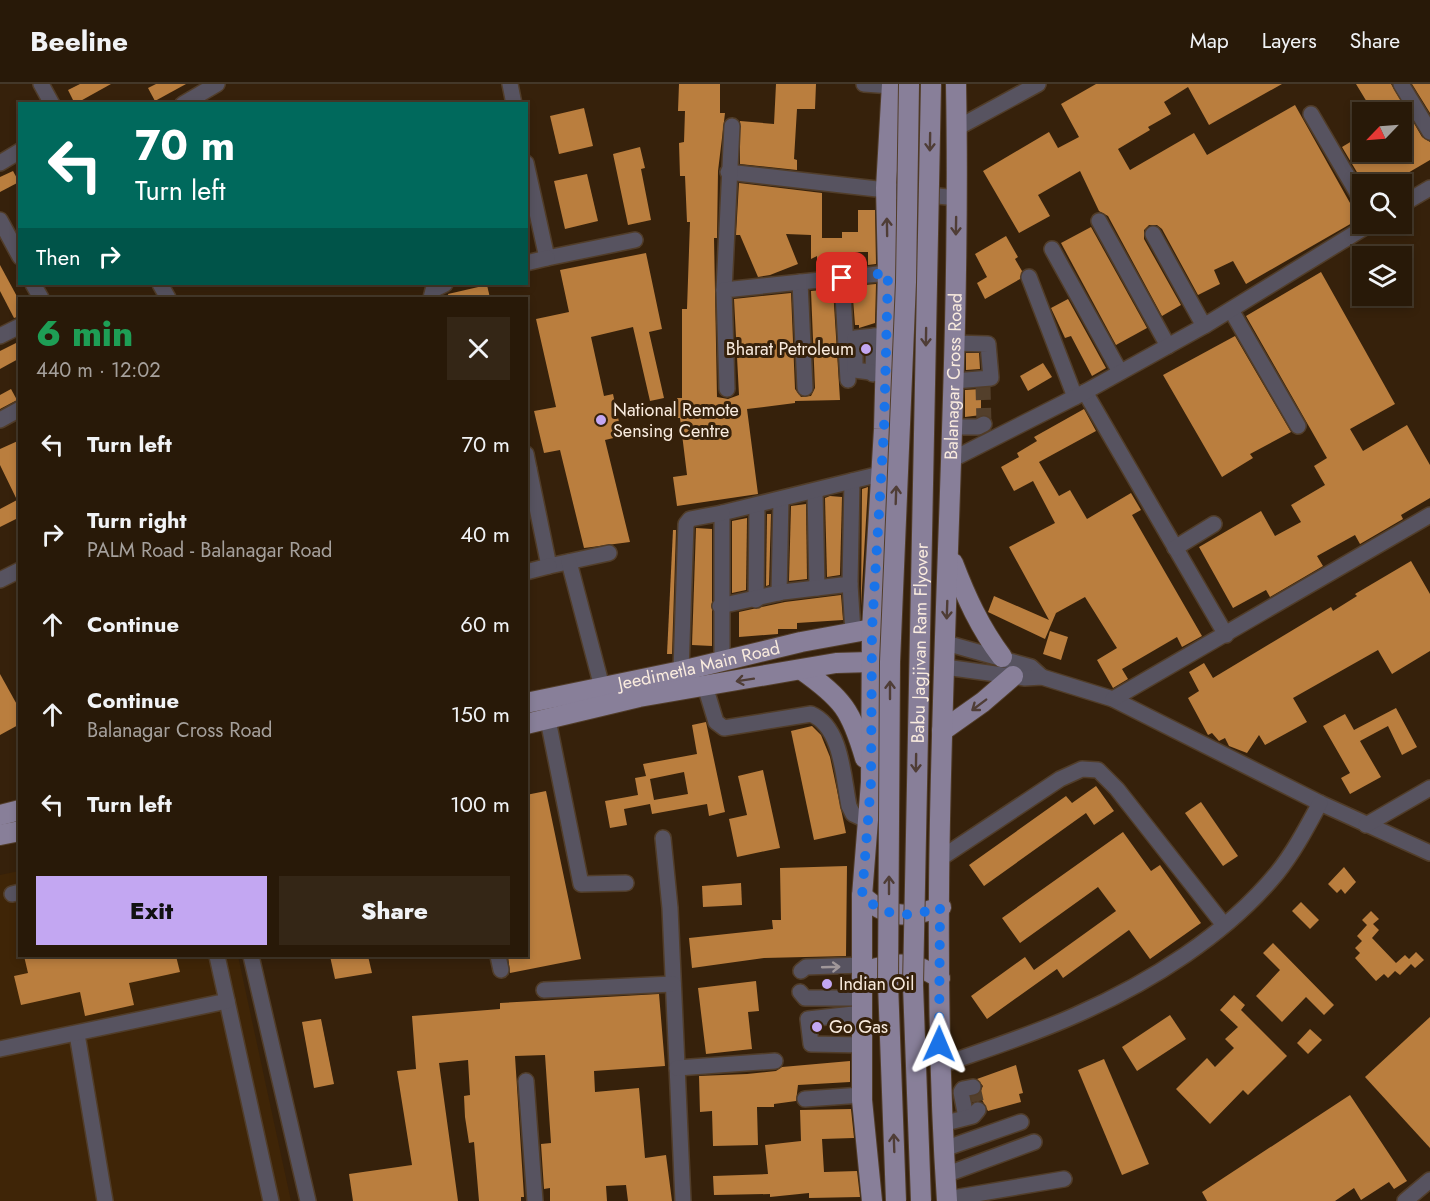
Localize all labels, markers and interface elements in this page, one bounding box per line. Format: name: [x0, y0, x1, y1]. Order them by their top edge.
text: Beeline: [30, 21, 128, 62]
text: Map: [1190, 26, 1229, 56]
text: Layers: [1262, 26, 1317, 56]
text: Share: [1350, 26, 1400, 56]
north arrow: [1352, 102, 1412, 162]
map controls: [1352, 102, 1412, 306]
text: 70 m: [135, 115, 235, 176]
icon: left: [36, 126, 114, 204]
one-way arrow: [924, 132, 936, 152]
text: Turn left: [135, 171, 225, 210]
button: search: [1352, 174, 1412, 234]
one-way arrow: [950, 216, 961, 236]
one-way arrow: [881, 217, 893, 237]
icon: right: [93, 240, 126, 273]
text: Then: [36, 241, 81, 273]
button: layers: [1352, 246, 1412, 306]
pin: [816, 252, 867, 303]
icon: arrive: [825, 261, 858, 294]
street label: Balanagar Cross Road: [938, 293, 969, 460]
text: 6 min: [36, 307, 133, 359]
button: close: [447, 317, 510, 380]
one-way arrow: [920, 327, 931, 347]
place label: Bharat Petroleum: [726, 336, 854, 362]
marker: Bharat Petroleum: [859, 342, 873, 356]
text: 440 m · 12:02: [36, 356, 161, 385]
place label: National Remote Sensing Centre: [613, 397, 739, 444]
marker: National Remote Sensing Centre: [594, 413, 608, 427]
icon: left: [36, 428, 69, 461]
text: Turn left: [87, 428, 172, 460]
text: 70 m: [461, 428, 510, 460]
one-way arrow: [891, 485, 902, 505]
text: Turn right: [87, 504, 187, 536]
icon: right: [36, 518, 69, 551]
text: 40 m: [460, 518, 510, 550]
text: PALM Road - Balanagar Road: [87, 536, 332, 565]
street label: Babu Jagjivan Ram Flyover: [905, 542, 935, 744]
one-way arrow: [942, 600, 953, 620]
icon: ahead: [36, 608, 69, 641]
text: Continue: [87, 608, 179, 640]
text: 60 m: [460, 608, 510, 640]
street label: Jeedimetla Main Road: [614, 635, 783, 697]
one-way arrow: [735, 675, 755, 686]
one-way arrow: [884, 680, 896, 700]
text: Continue: [87, 684, 179, 716]
icon: ahead: [36, 698, 69, 731]
text: 150 m: [451, 698, 510, 730]
one-way arrow: [971, 699, 987, 711]
text: Balanagar Cross Road: [87, 716, 272, 745]
one-way arrow: [910, 753, 922, 773]
icon: left: [36, 788, 69, 821]
text: Turn left: [87, 788, 172, 820]
text: 100 m: [450, 788, 510, 820]
one-way arrow: [883, 875, 895, 895]
button: Exit: [36, 876, 267, 945]
button: Share: [279, 876, 510, 945]
one-way arrow: [820, 961, 840, 972]
place label: Indian Oil: [839, 971, 914, 997]
marker: Indian Oil: [820, 977, 834, 991]
position arrow: [907, 1012, 971, 1076]
place label: Go Gas: [829, 1014, 888, 1040]
marker: Go Gas: [810, 1020, 824, 1034]
one-way arrow: [888, 1133, 899, 1153]

